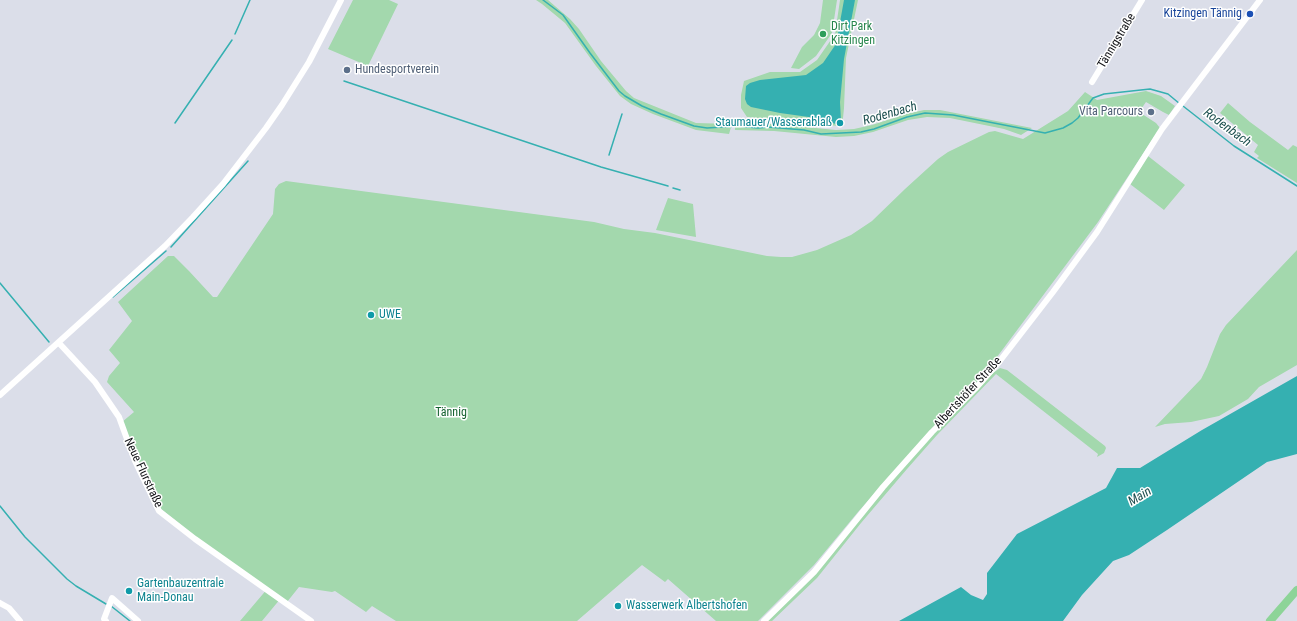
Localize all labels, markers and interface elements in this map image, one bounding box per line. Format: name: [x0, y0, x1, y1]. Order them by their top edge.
place label: Kitzingen Tännig: [1164, 7, 1242, 21]
marker: Kitzingen Tännig: [1245, 9, 1255, 19]
street label: Tännigstraße: [1095, 11, 1139, 71]
place label: Dirt Park Kitzingen: [831, 20, 875, 48]
marker: Dirt Park Kitzingen: [818, 29, 828, 39]
place label: Hundesportverein: [355, 63, 439, 77]
marker: Hundesportverein: [342, 65, 352, 75]
water label: Rodenbach: [861, 99, 919, 129]
place label: Vita Parcours: [1079, 105, 1143, 119]
water label: Rodenbach: [1200, 105, 1254, 151]
marker: Vita Parcours: [1146, 107, 1156, 117]
place label: Staumauer/Wasserablaß: [715, 116, 832, 130]
marker: Staumauer/Wasserablaß: [835, 118, 845, 128]
place label: UWE: [379, 308, 401, 322]
marker: UWE: [366, 310, 376, 320]
street label: Albertshöfer Straße: [931, 354, 1005, 432]
park label: Tännig: [435, 406, 467, 420]
street label: Neue Flurstraße: [121, 436, 165, 510]
water label: Main: [1125, 484, 1155, 510]
place label: Gartenbauzentrale Main-Donau: [137, 577, 224, 605]
marker: Gartenbauzentrale Main-Donau: [124, 586, 134, 596]
place label: Wasserwerk Albertshofen: [626, 599, 747, 613]
marker: Wasserwerk Albertshofen: [613, 601, 623, 611]

